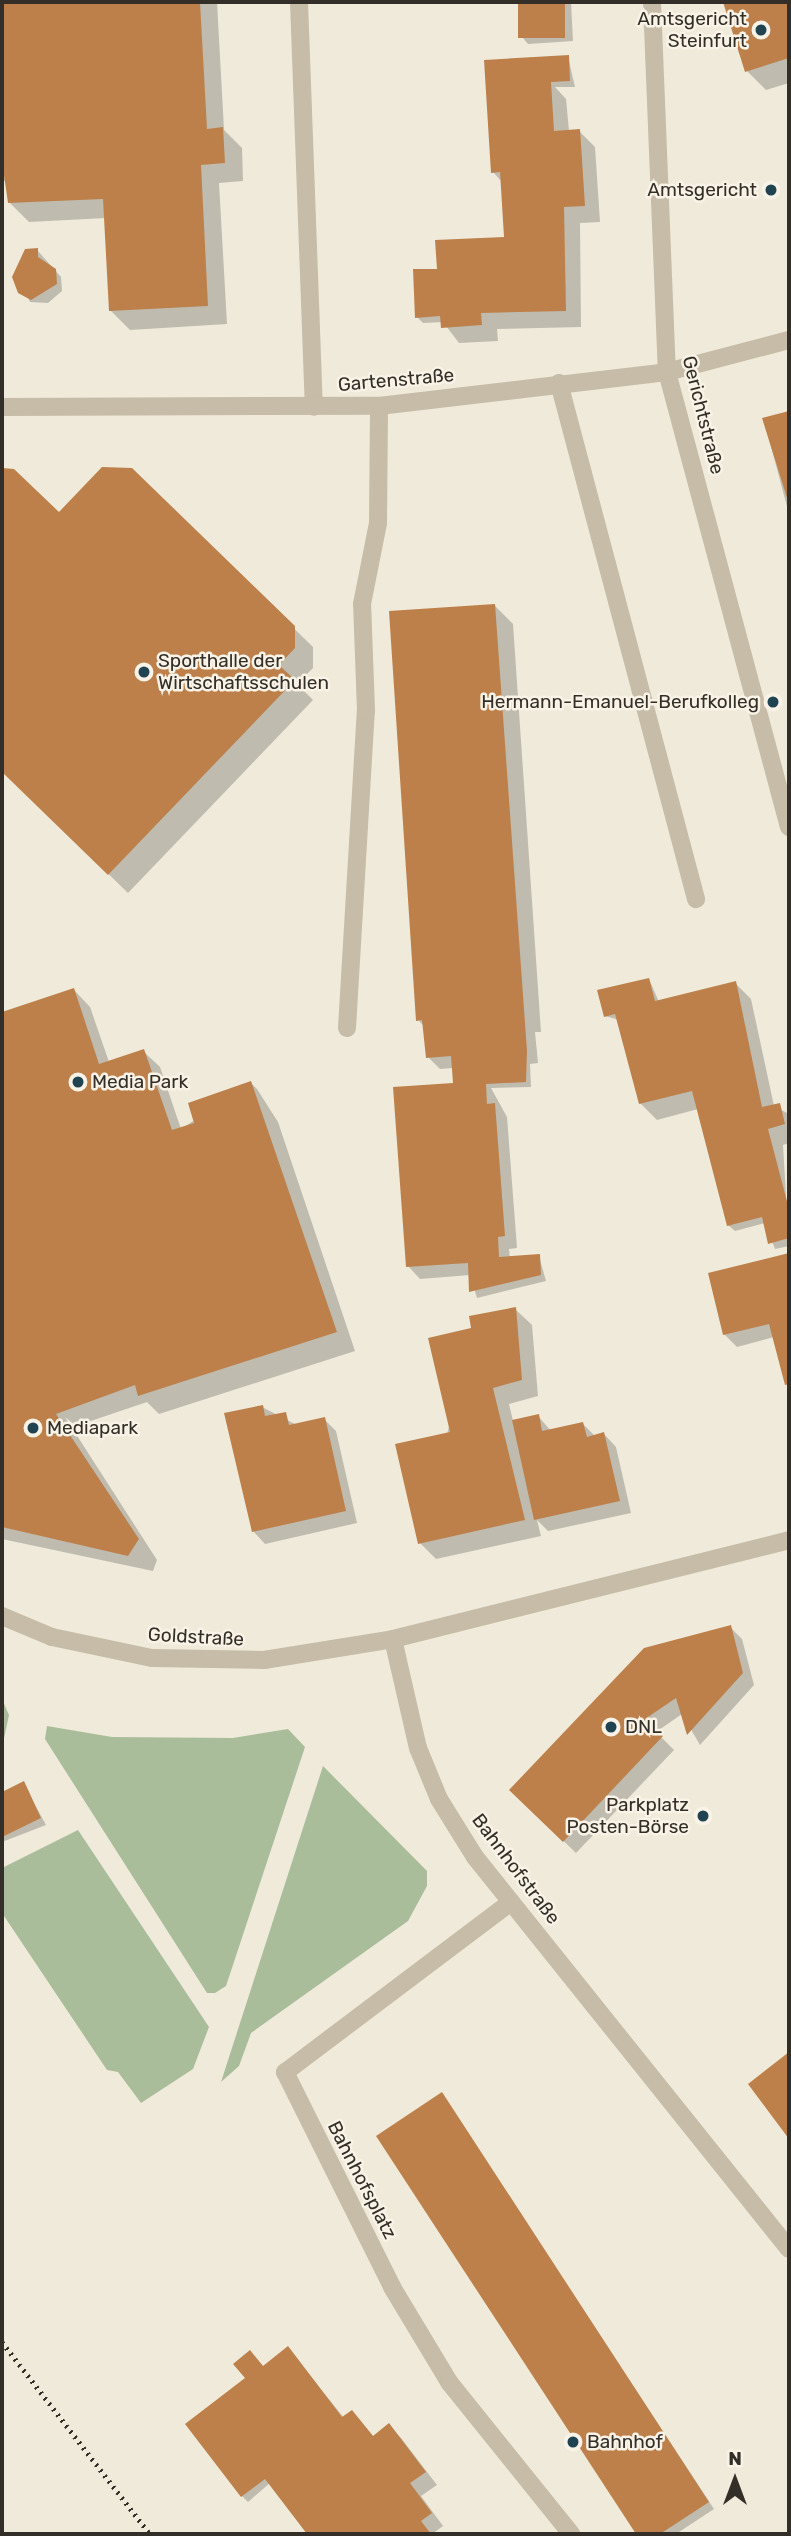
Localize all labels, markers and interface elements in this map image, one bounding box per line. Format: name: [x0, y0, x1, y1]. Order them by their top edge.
place label: Amtsgericht Steinfurt: [637, 8, 747, 52]
marker: Amtsgericht Steinfurt: [753, 22, 769, 38]
place label: Amtsgericht: [647, 179, 757, 201]
marker: Amtsgericht: [763, 182, 779, 198]
street label: Gerichtstraße: [677, 353, 729, 477]
street label: Gartenstraße: [337, 364, 455, 396]
place label: Sporthalle der Wirtschaftsschulen: [158, 650, 329, 694]
marker: Sporthalle der Wirtschaftsschulen: [136, 664, 152, 680]
place label: Hermann-Emanuel-Berufkolleg: [481, 691, 759, 713]
marker: Hermann-Emanuel-Berufkolleg: [765, 694, 781, 710]
place label: Media Park: [92, 1071, 188, 1093]
marker: Media Park: [70, 1074, 86, 1090]
place label: Mediapark: [47, 1417, 138, 1439]
marker: Mediapark: [25, 1420, 41, 1436]
street label: Goldstraße: [147, 1623, 245, 1651]
place label: DNL: [625, 1716, 662, 1738]
marker: DNL: [603, 1719, 619, 1735]
place label: Parkplatz Posten-Börse: [567, 1794, 689, 1838]
marker: Parkplatz Posten-Börse: [695, 1808, 711, 1824]
street label: Bahnhofstraße: [467, 1809, 565, 1929]
street label: Bahnhofsplatz: [323, 2117, 401, 2243]
place label: Bahnhof: [587, 2431, 663, 2453]
marker: Bahnhof: [565, 2434, 581, 2450]
north arrow: [700, 2445, 770, 2515]
text: N: [728, 2447, 742, 2470]

